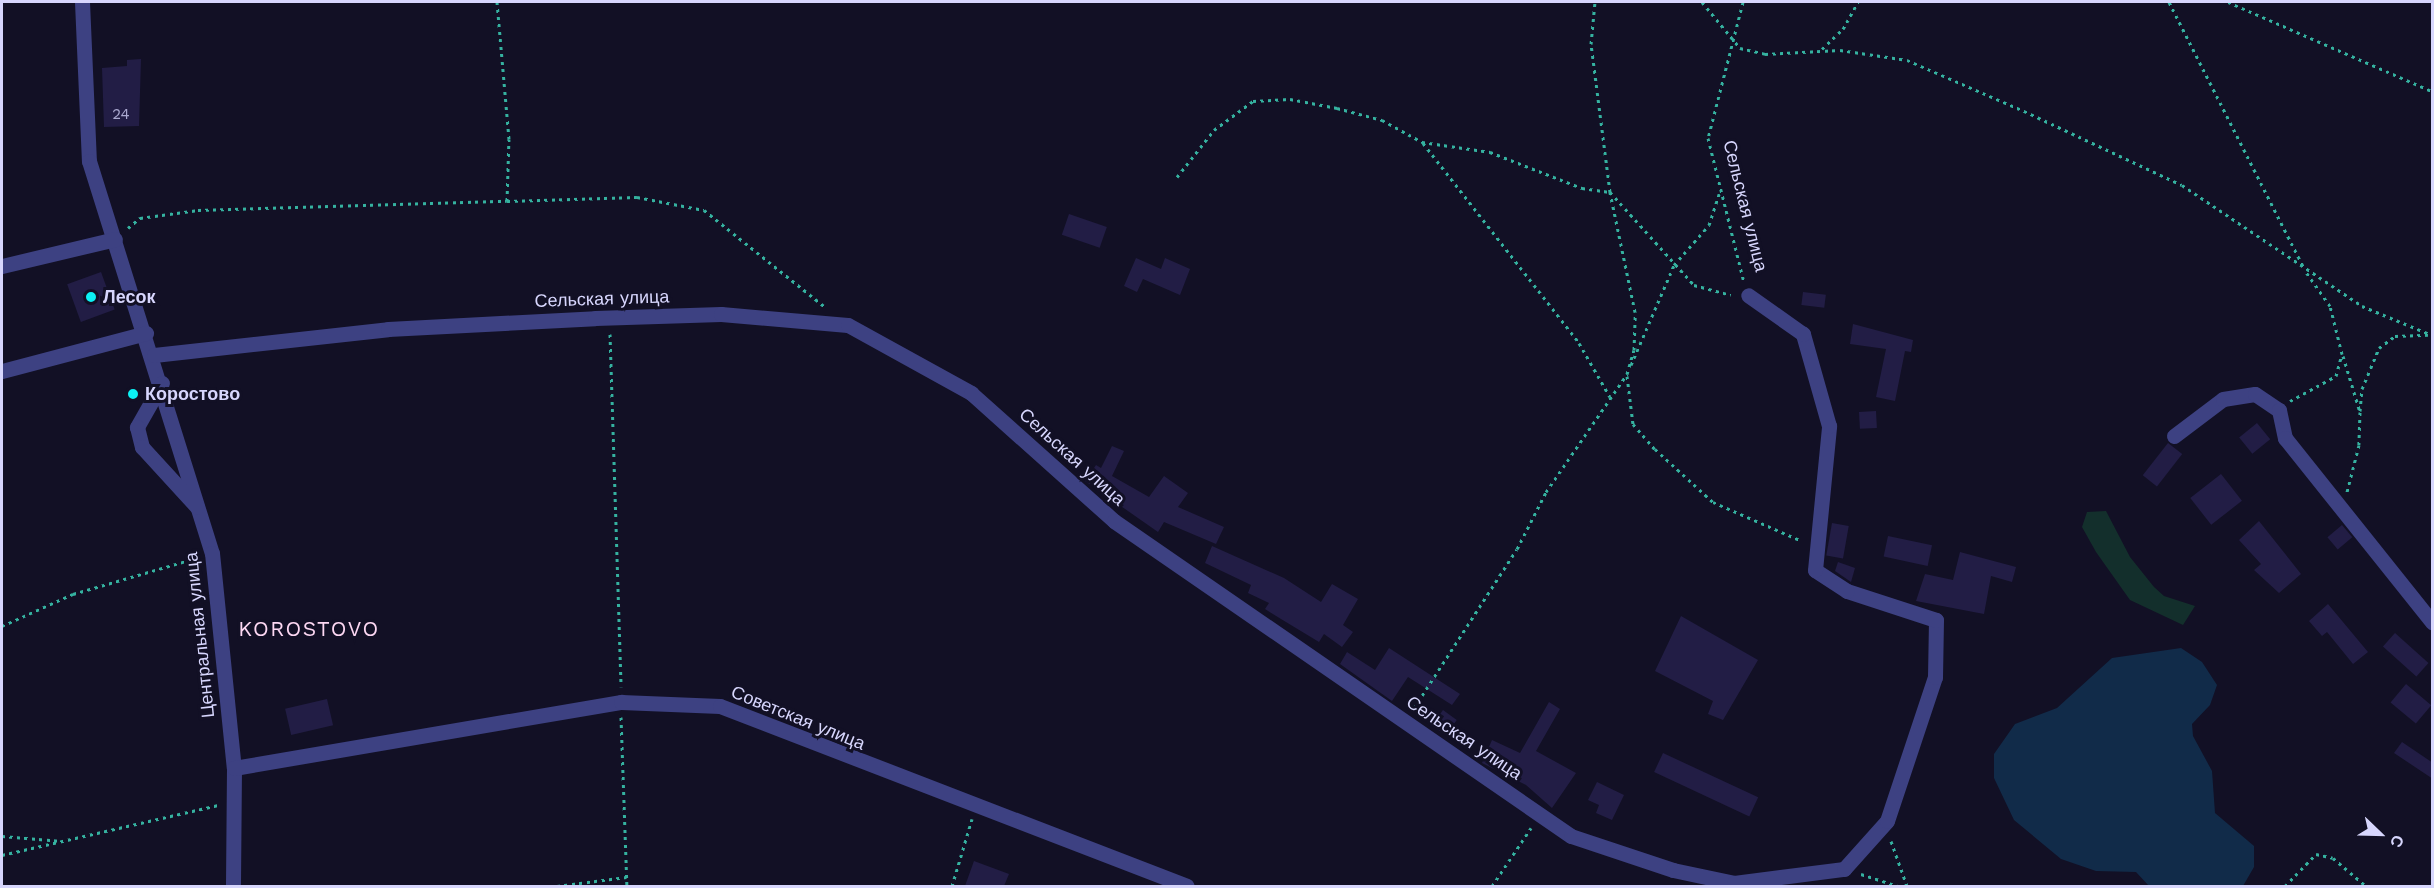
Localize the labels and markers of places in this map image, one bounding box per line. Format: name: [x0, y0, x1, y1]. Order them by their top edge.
place label: Лесок: [103, 286, 155, 308]
marker: Лесок: [84, 290, 98, 304]
place label: Коростово: [145, 383, 240, 405]
marker: Коростово: [126, 387, 140, 401]

